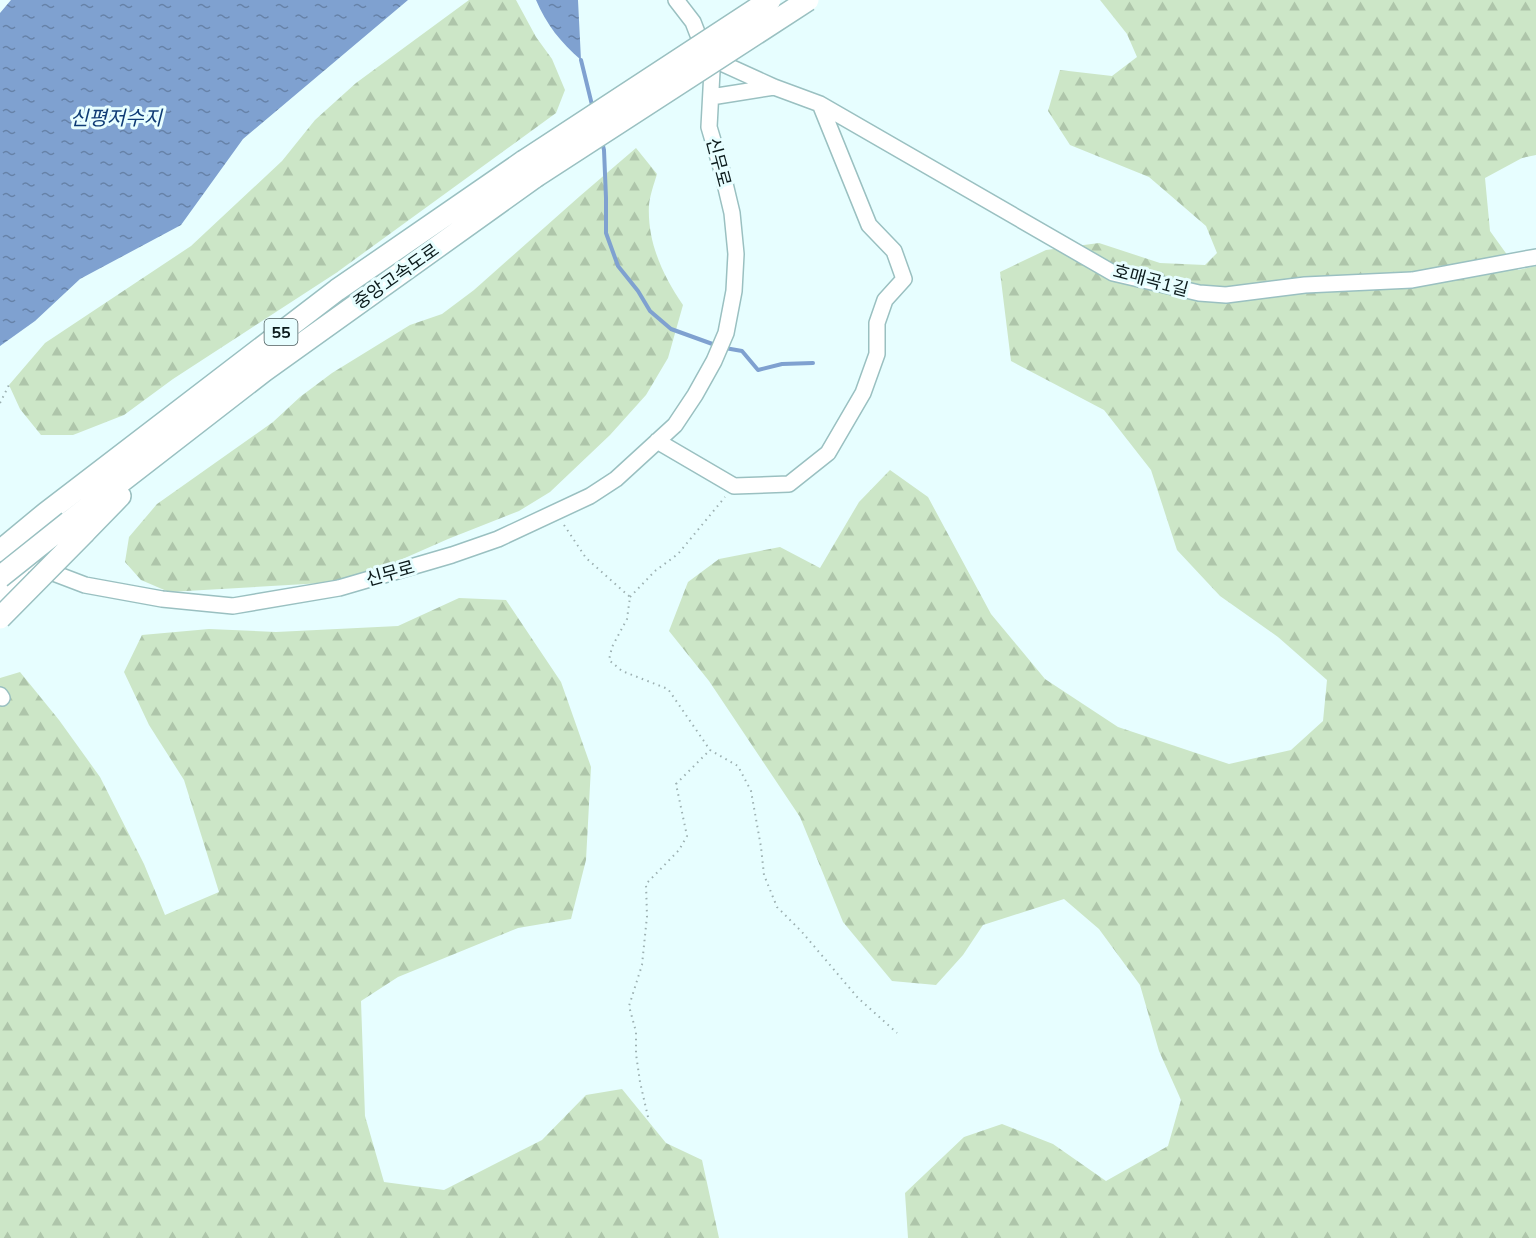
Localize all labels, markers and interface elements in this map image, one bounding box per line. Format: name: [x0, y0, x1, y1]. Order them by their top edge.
water label: 신평저수지: [70, 105, 164, 130]
street label: 신무로: [701, 135, 737, 189]
street label: 중앙고속도로: [349, 238, 443, 314]
street label: 호매곡1길: [1111, 259, 1191, 301]
road number: 55: [264, 319, 298, 345]
street label: 신무로: [363, 555, 417, 591]

